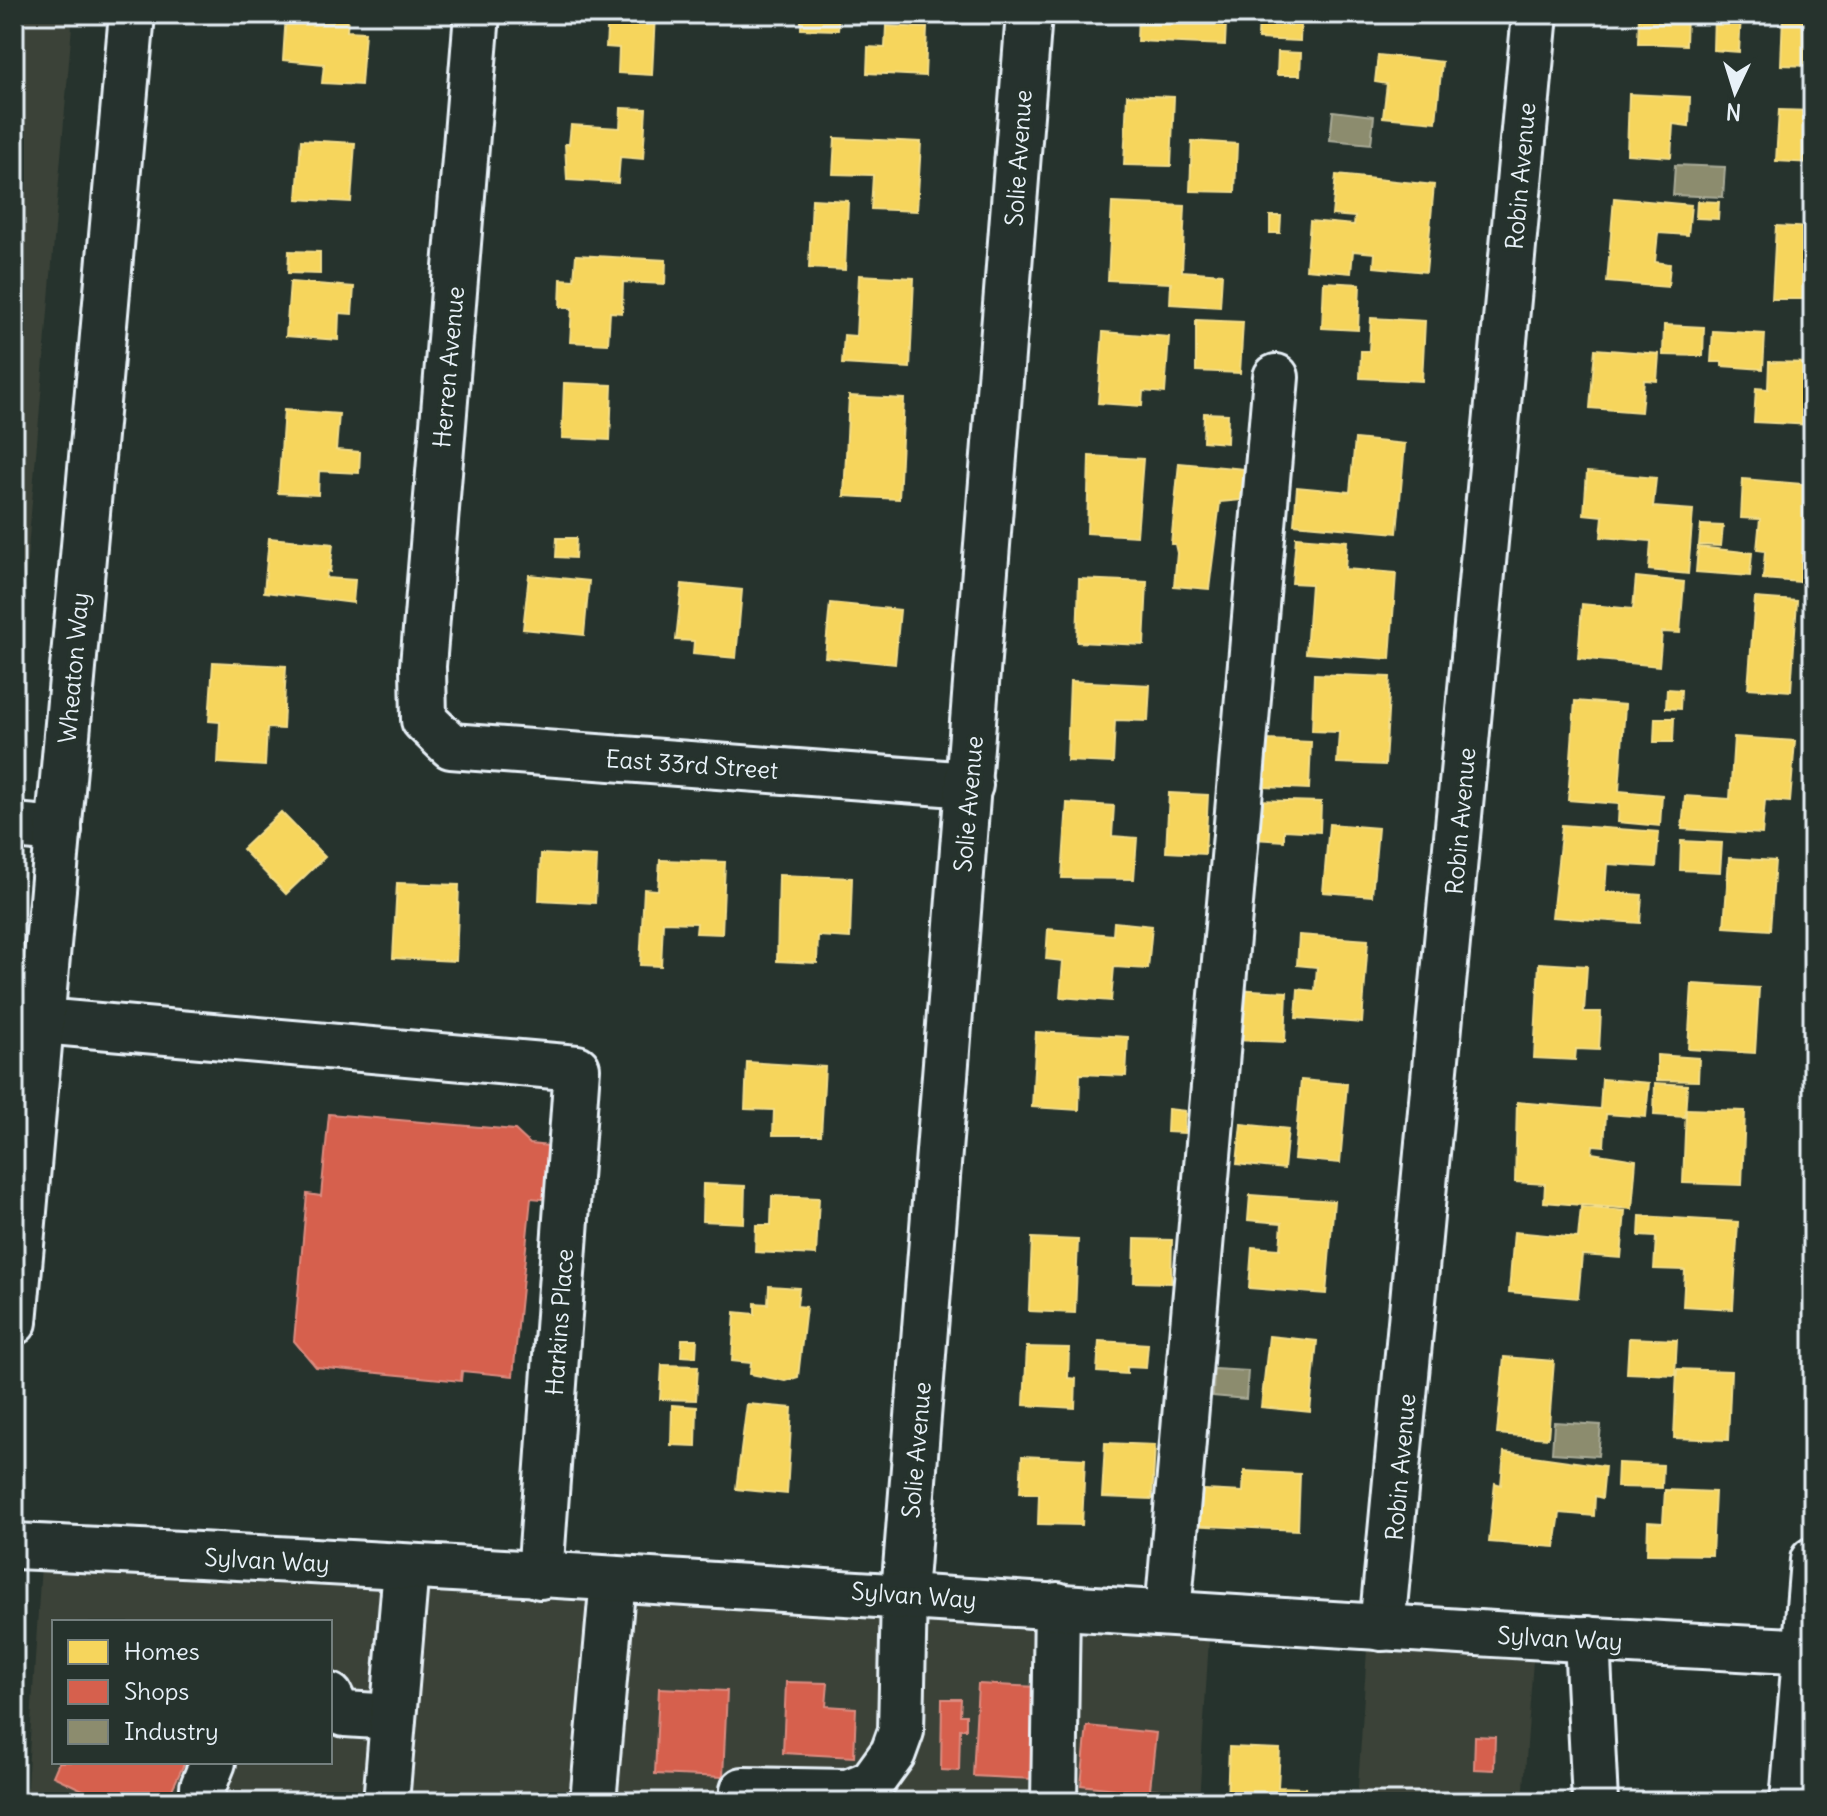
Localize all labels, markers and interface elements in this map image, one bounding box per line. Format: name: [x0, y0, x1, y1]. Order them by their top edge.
north arrow: [1695, 52, 1775, 132]
street label: Solie Avenue: [998, 89, 1038, 227]
text: N: [1725, 97, 1742, 126]
street label: Robin Avenue: [1499, 101, 1541, 251]
street label: Herren Avenue: [426, 285, 470, 449]
street label: Wheaton Way: [51, 591, 95, 745]
street label: Solie Avenue: [947, 735, 989, 873]
street label: East 33rd Street: [605, 743, 779, 785]
street label: Robin Avenue: [1439, 746, 1481, 896]
street label: Harkins Place: [539, 1248, 579, 1396]
street label: Solie Avenue: [895, 1381, 937, 1519]
street label: Robin Avenue: [1379, 1392, 1421, 1542]
street label: Sylvan Way: [204, 1542, 330, 1578]
street label: Sylvan Way: [850, 1576, 978, 1614]
legend: [52, 1620, 332, 1764]
street label: Sylvan Way: [1497, 1620, 1623, 1656]
text: Homes: [124, 1636, 200, 1666]
text: Shops: [124, 1676, 189, 1706]
text: Industry: [124, 1716, 219, 1746]

